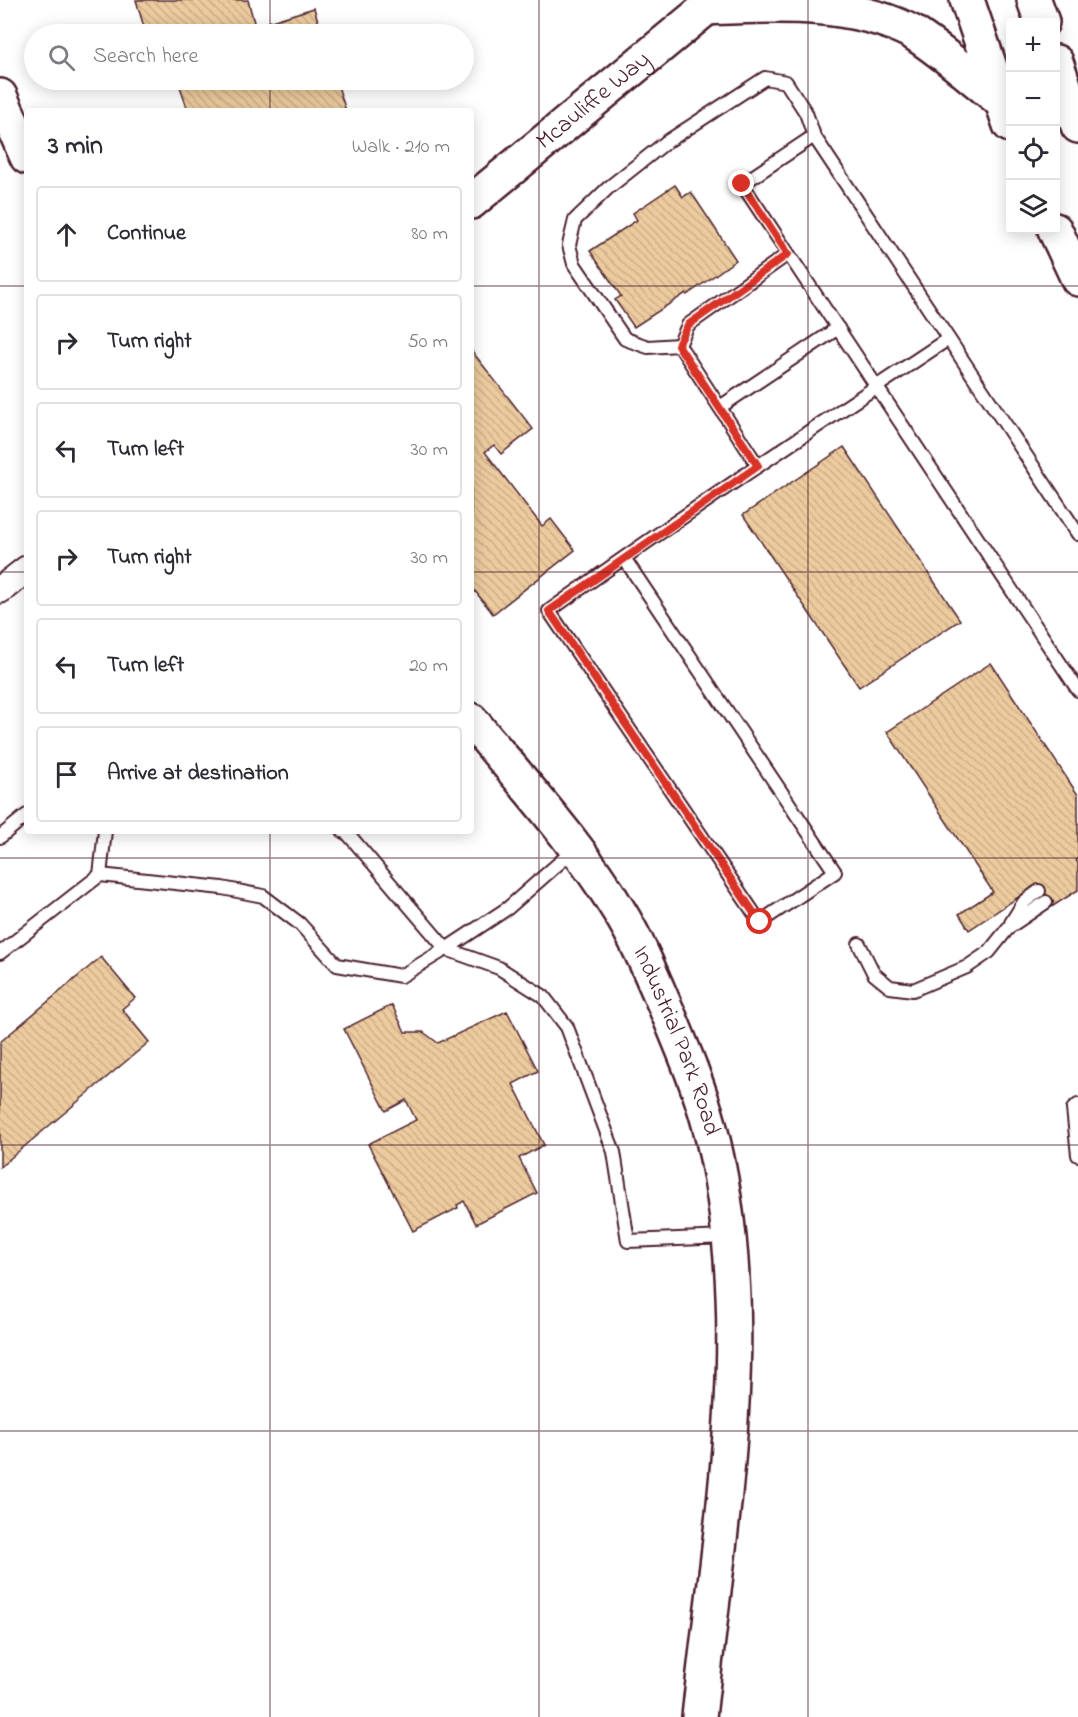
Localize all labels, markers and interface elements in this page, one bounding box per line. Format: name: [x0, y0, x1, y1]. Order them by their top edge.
map controls: [1006, 18, 1060, 234]
button: +: [1006, 18, 1060, 72]
search box: [24, 24, 474, 90]
icon: search: [45, 41, 78, 74]
text: Search here: [93, 41, 198, 73]
street label: Mcauliffe Way: [529, 43, 659, 159]
button: −: [1006, 72, 1060, 126]
button: locate: [1006, 126, 1060, 180]
text: 3 min: [48, 128, 103, 166]
text: Walk · 210 m: [352, 133, 450, 162]
route end: [728, 170, 754, 196]
button: layers: [1006, 180, 1060, 234]
icon: ahead: [50, 218, 83, 251]
text: Continue: [107, 218, 186, 250]
text: 80 m: [411, 220, 448, 249]
icon: right: [50, 326, 83, 359]
text: Turn right: [107, 326, 192, 358]
text: 50 m: [407, 328, 448, 357]
icon: left: [50, 434, 83, 467]
text: Turn left: [107, 434, 184, 466]
text: 30 m: [411, 436, 448, 465]
icon: right: [50, 542, 83, 575]
text: Turn right: [107, 542, 192, 574]
text: 30 m: [411, 544, 448, 573]
icon: left: [50, 650, 83, 683]
text: Turn left: [107, 650, 184, 682]
text: 20 m: [409, 652, 448, 681]
icon: arrive: [50, 758, 83, 791]
text: Arrive at destination: [107, 758, 289, 790]
route start: [746, 908, 772, 934]
street label: Industrial Park Road: [623, 940, 729, 1140]

